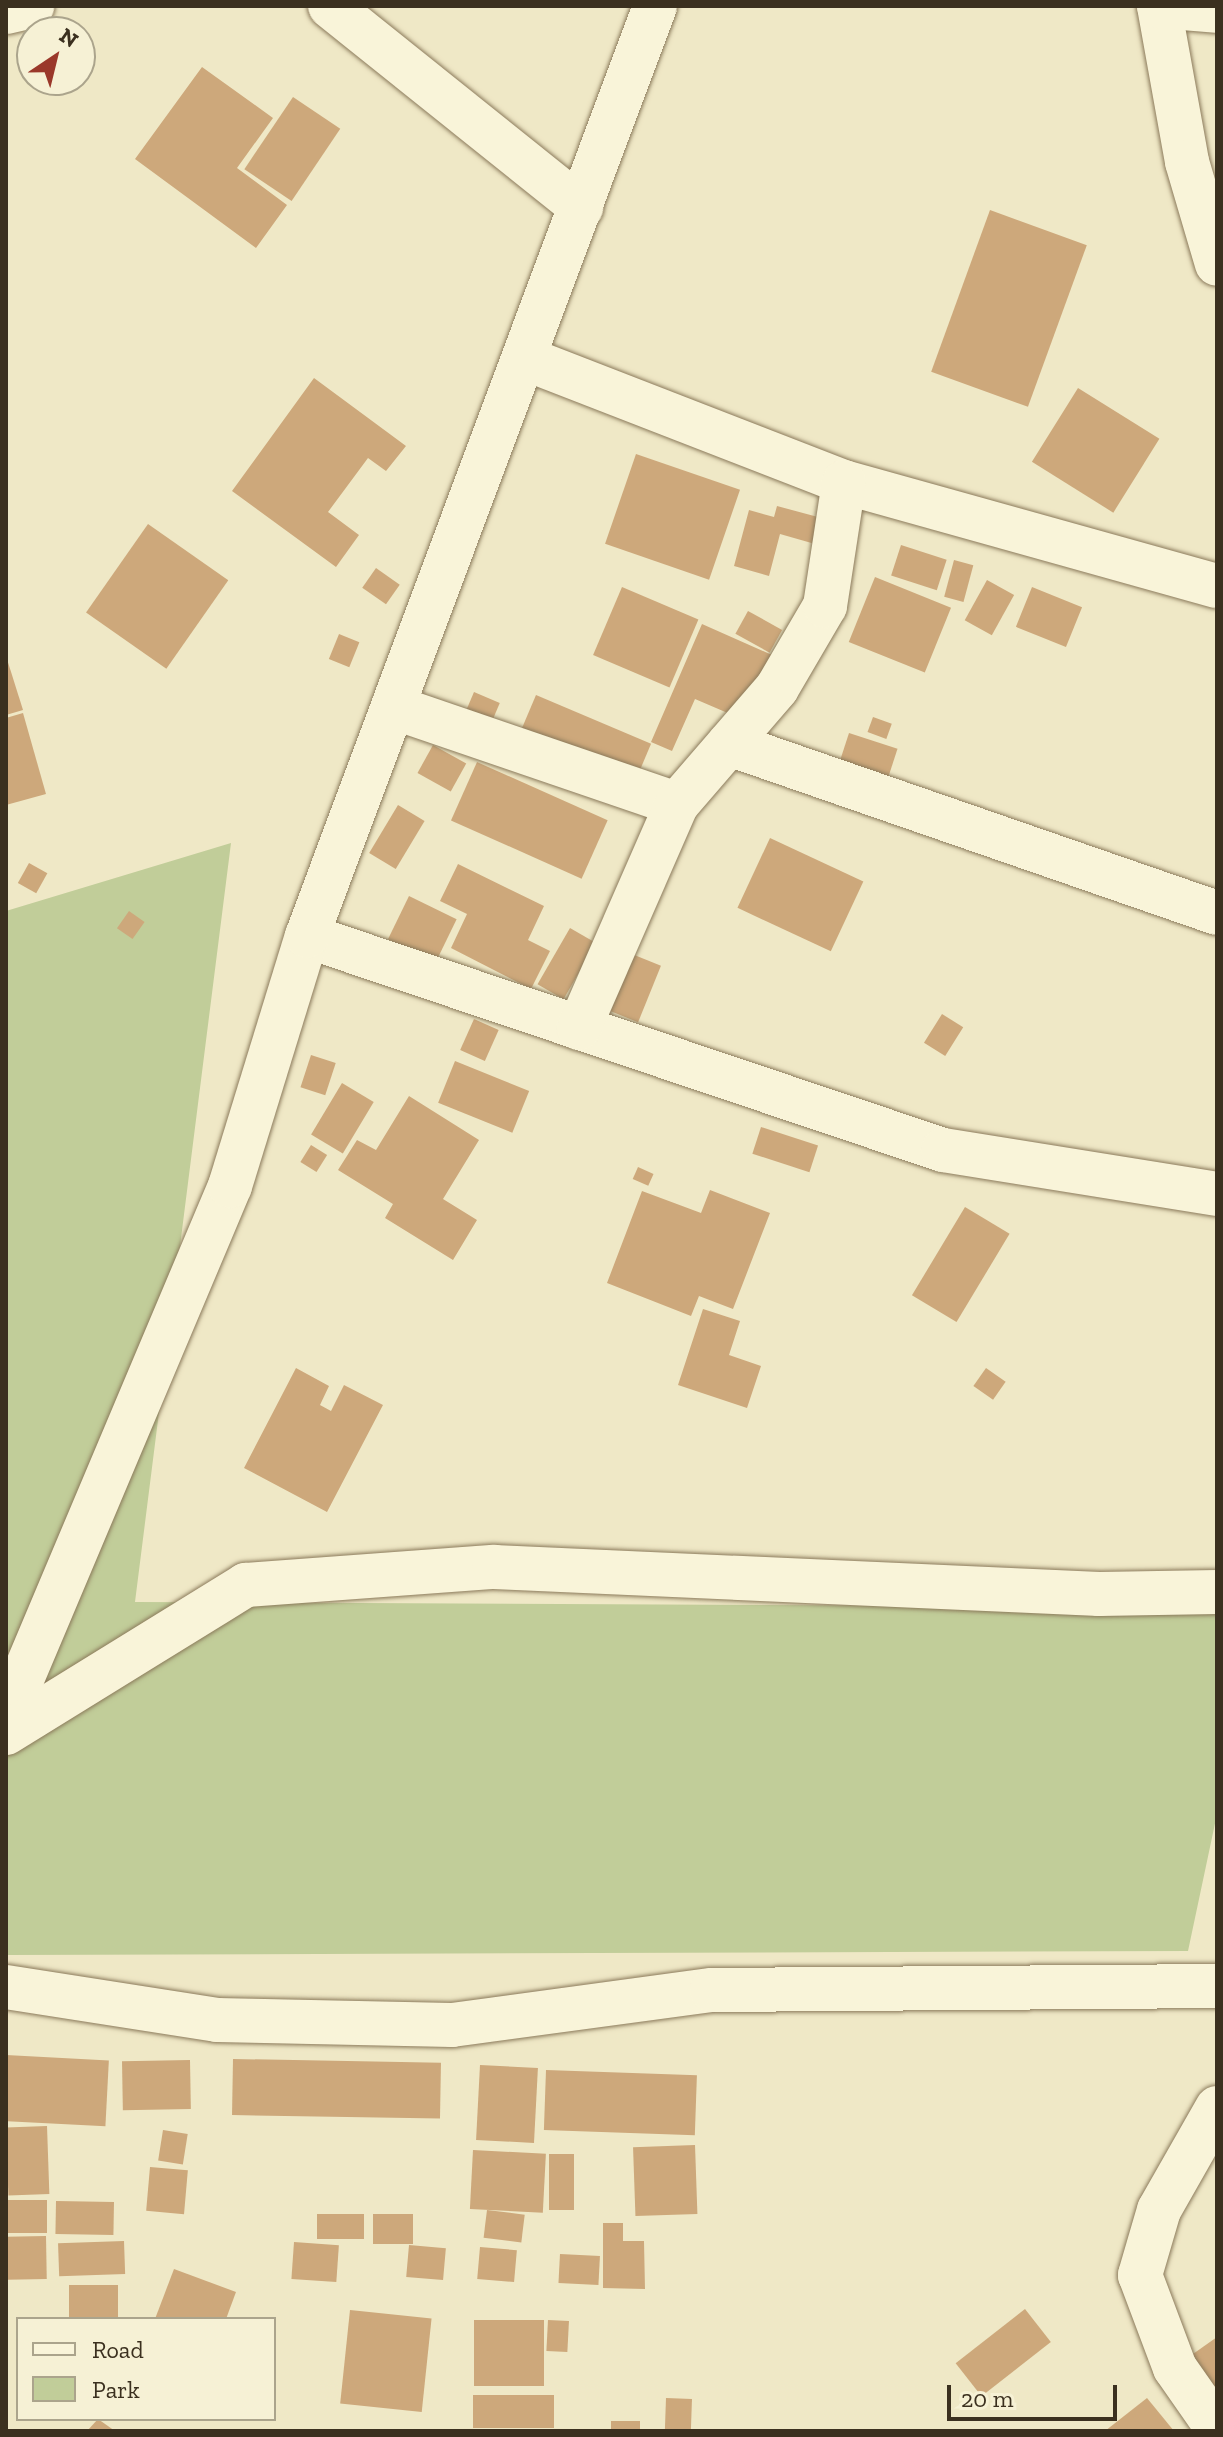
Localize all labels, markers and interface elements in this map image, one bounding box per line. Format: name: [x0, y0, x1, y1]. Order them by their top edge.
north arrow: [16, 16, 96, 96]
text: N: [54, 22, 83, 53]
legend: [16, 2317, 276, 2421]
text: Road: [92, 2335, 144, 2364]
scale bar: [951, 2369, 1121, 2419]
text: Park: [92, 2375, 140, 2404]
text: 20 m: [961, 2384, 1013, 2413]

